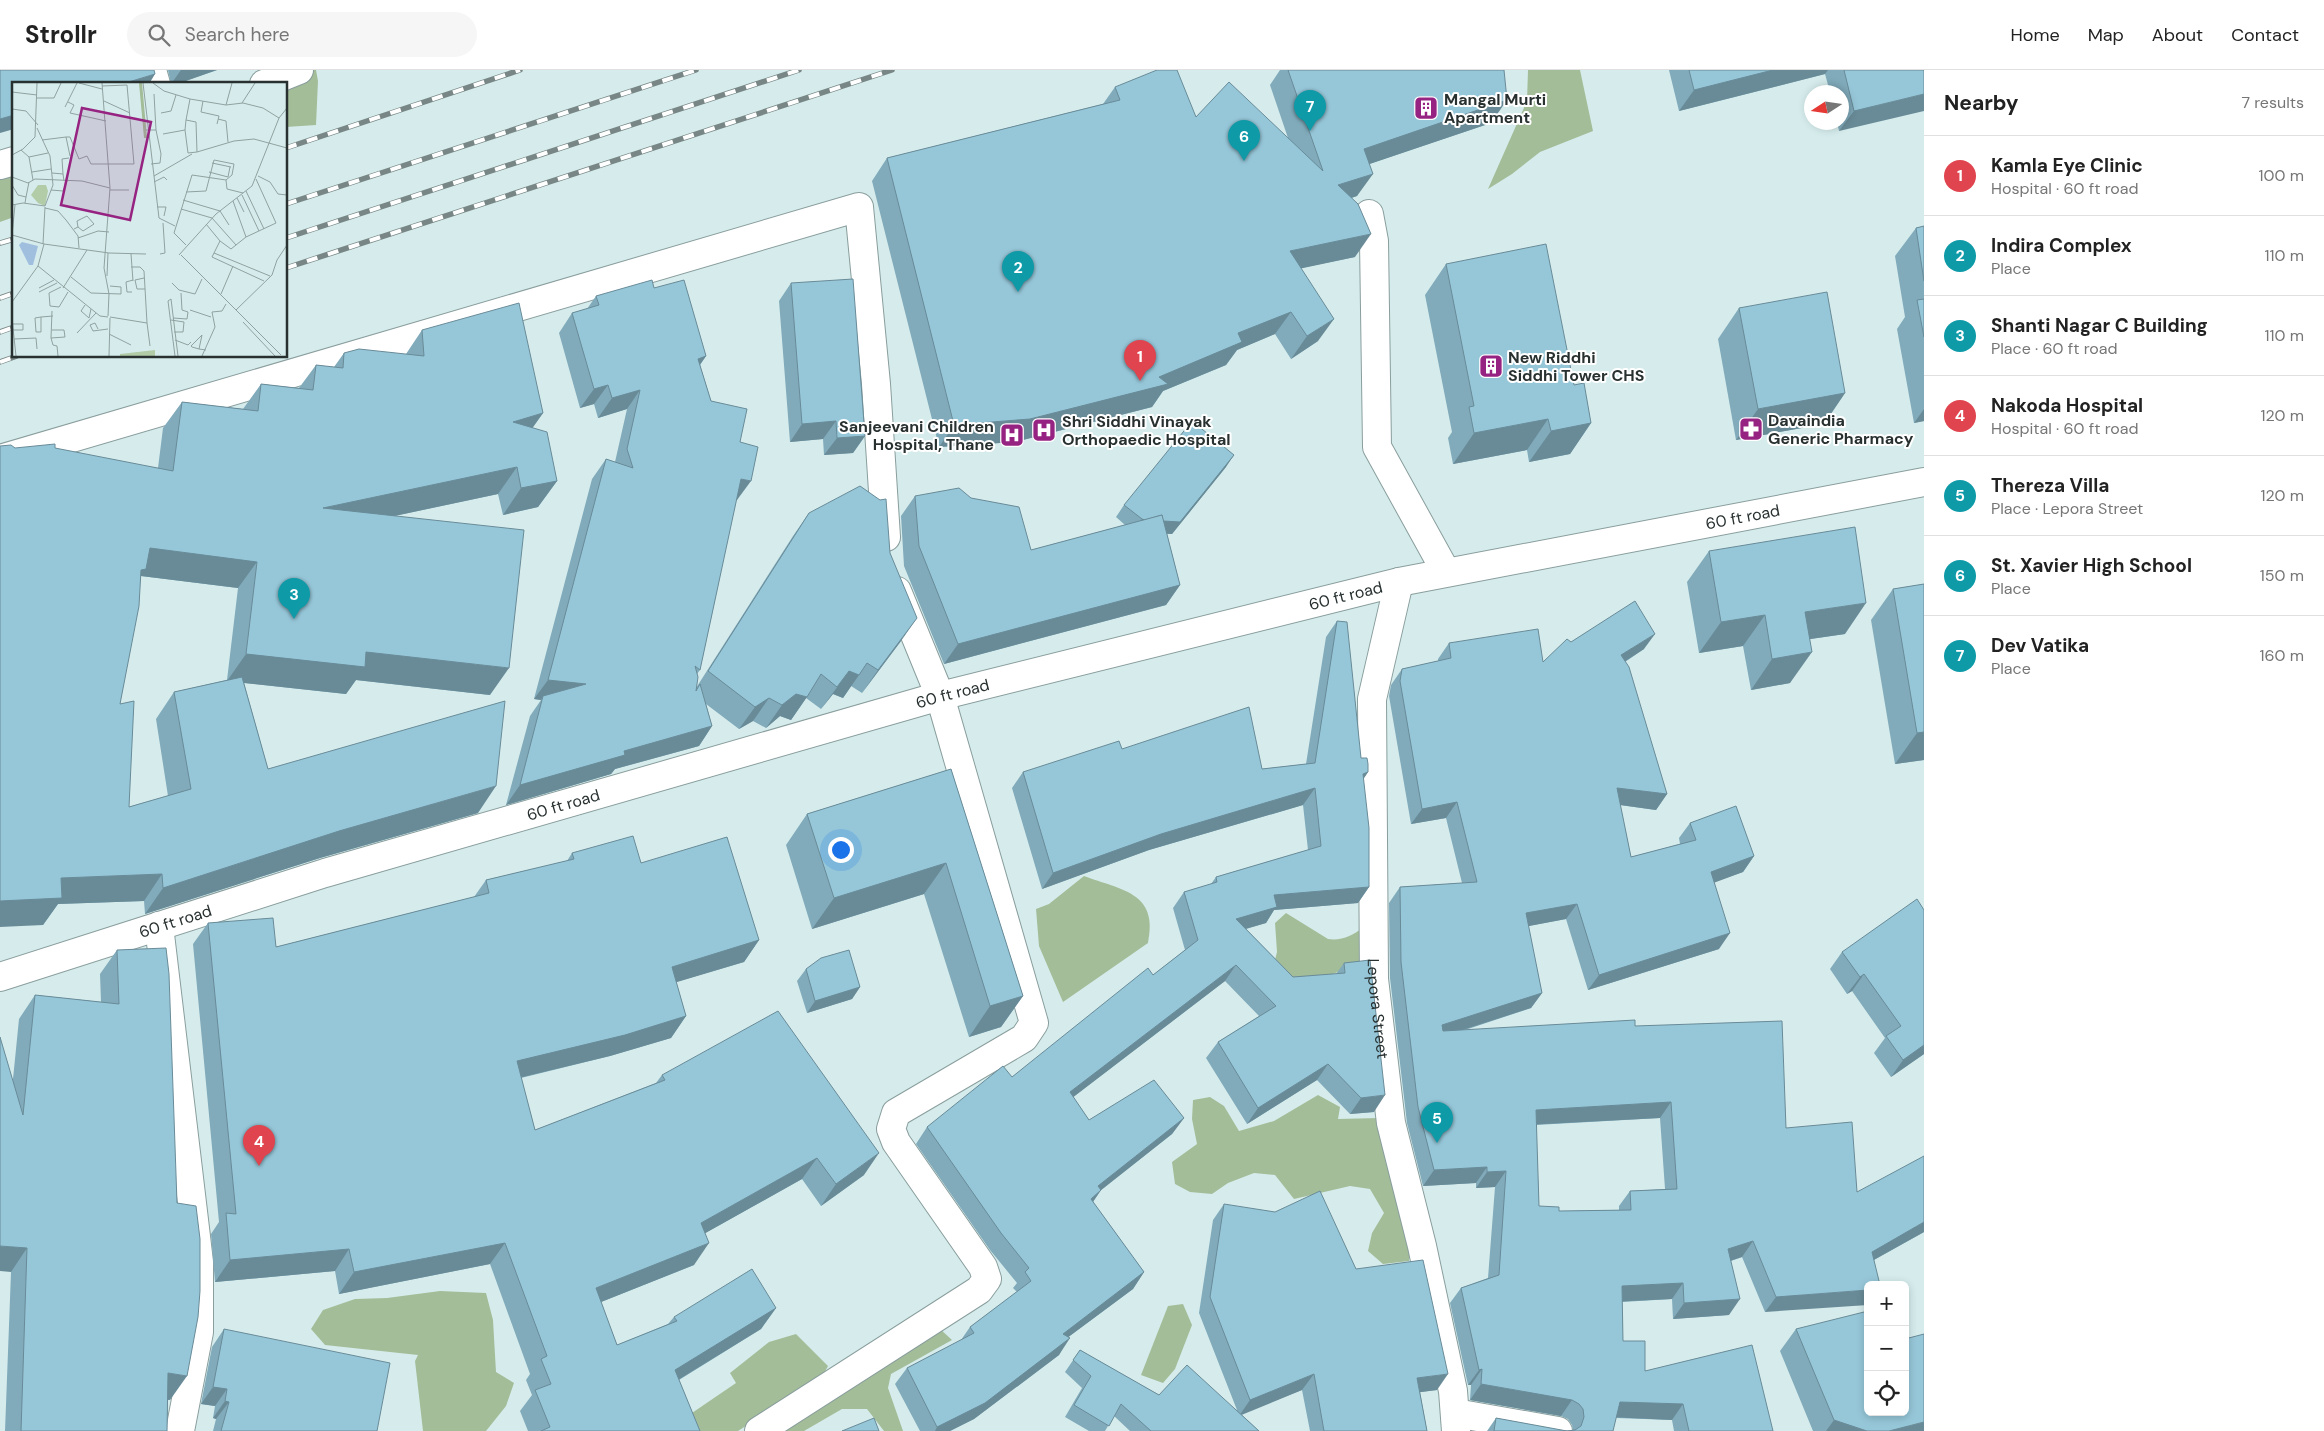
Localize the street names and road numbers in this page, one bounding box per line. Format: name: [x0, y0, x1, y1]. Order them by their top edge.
street label: 60 ft road: [1704, 500, 1782, 534]
street label: 60 ft road: [1307, 577, 1385, 615]
street label: 60 ft road: [913, 674, 992, 713]
street label: 60 ft road: [524, 784, 602, 825]
street label: 60 ft road: [136, 900, 214, 943]
street label: Lepora Street: [1363, 958, 1393, 1060]

